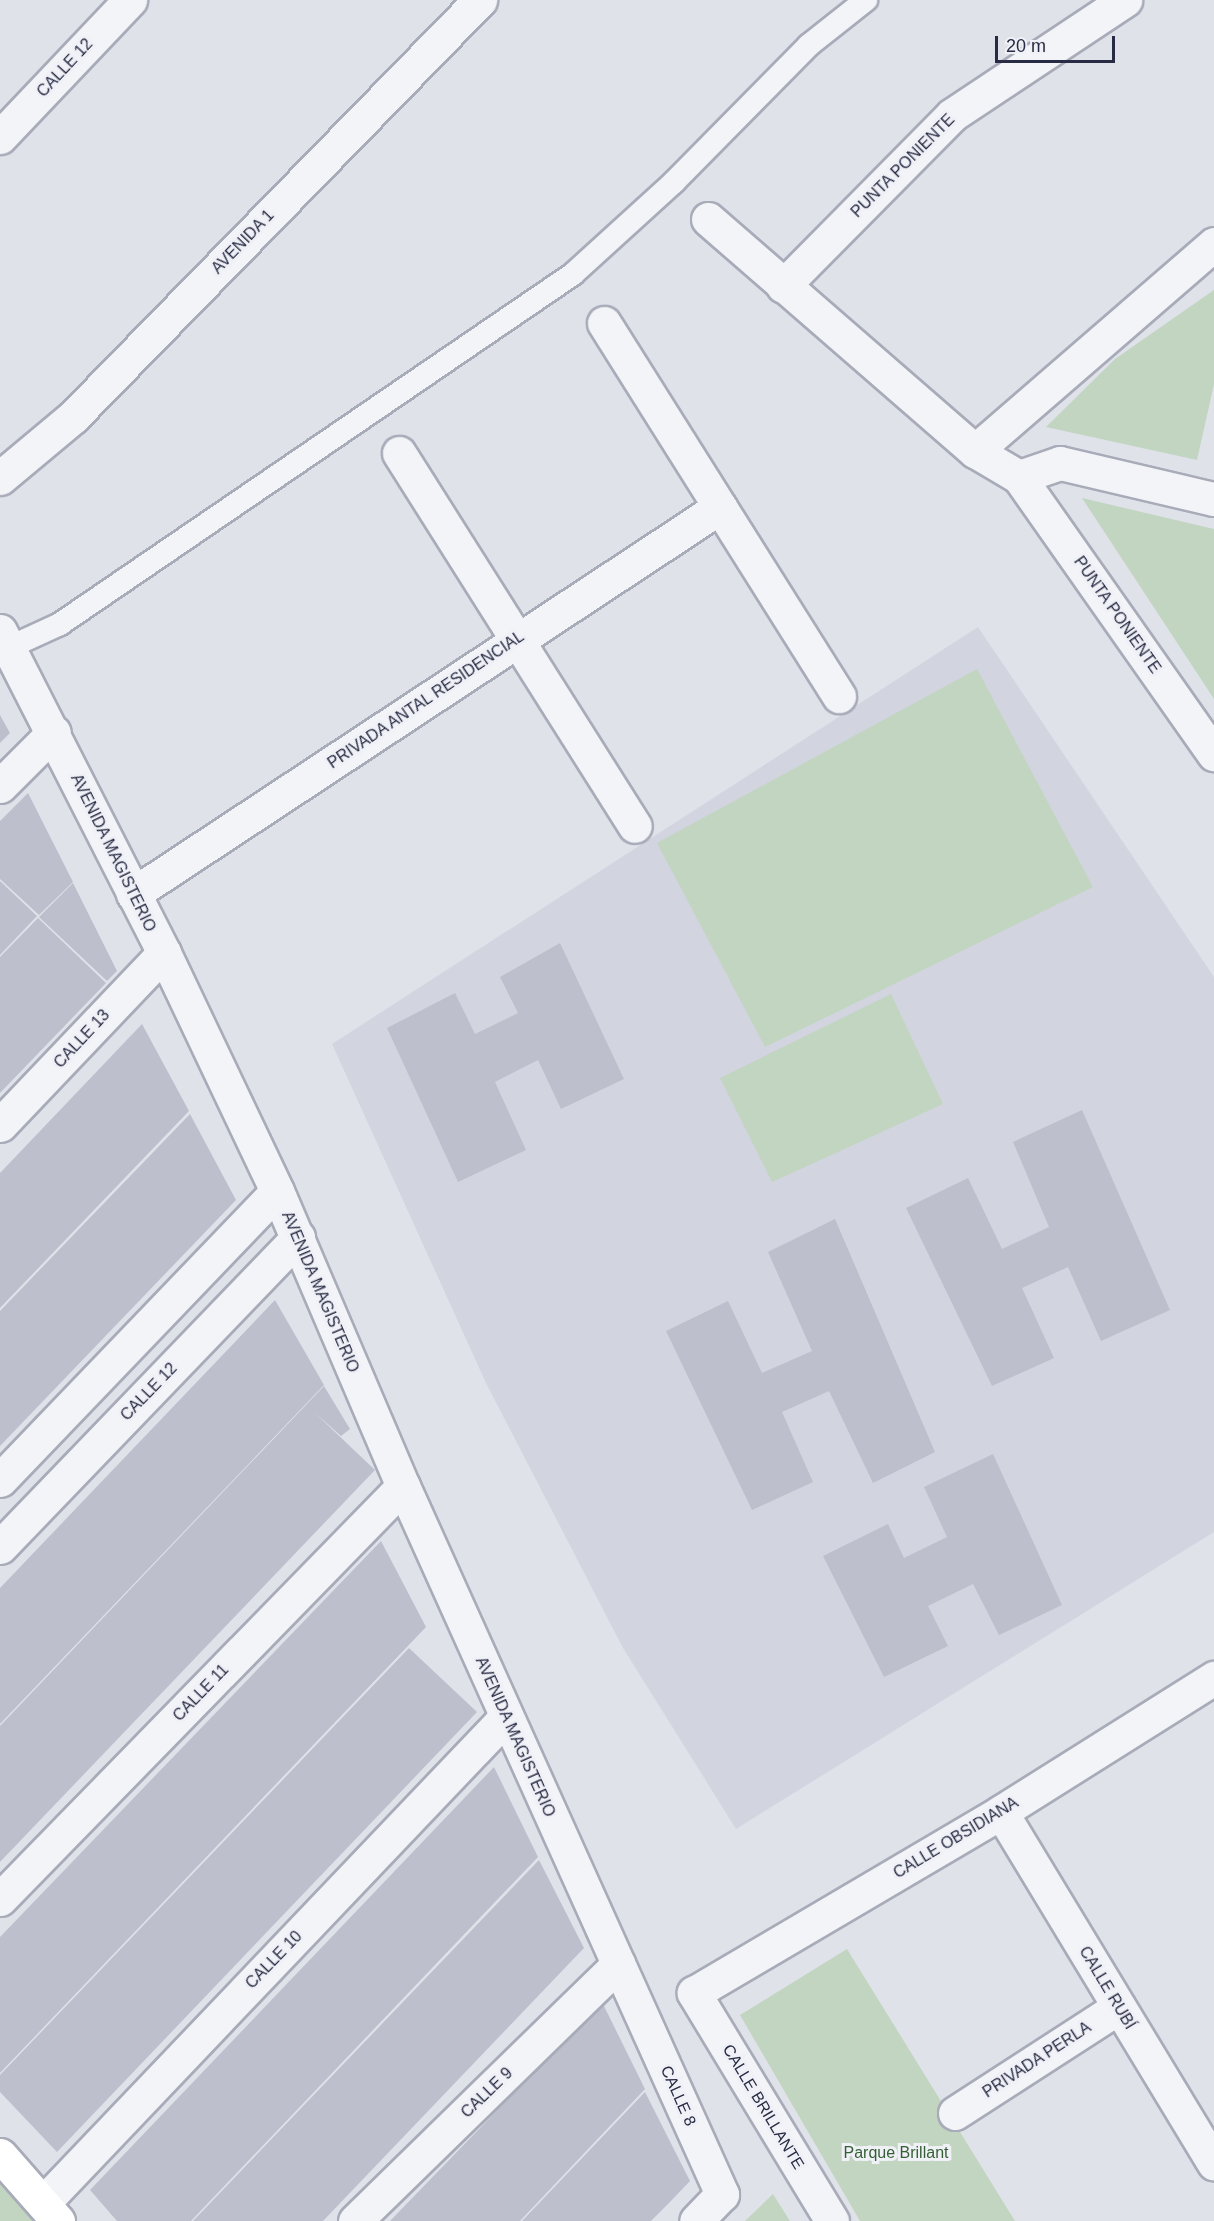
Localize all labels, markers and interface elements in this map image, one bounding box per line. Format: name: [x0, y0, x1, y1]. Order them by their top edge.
scale bar: [998, 24, 1118, 62]
street label: CALLE 12: [33, 35, 97, 101]
text: 20 m: [1006, 36, 1046, 56]
street label: PUNTA PONIENTE: [847, 110, 959, 222]
street label: AVENIDA 1: [207, 206, 279, 278]
street label: PUNTA PONIENTE: [1069, 552, 1165, 678]
street label: PRIVADA ANTAL RESIDENCIAL: [323, 626, 529, 774]
street label: AVENIDA MAGISTERIO: [66, 771, 160, 935]
street label: CALLE 13: [50, 1006, 114, 1072]
street label: AVENIDA MAGISTERIO: [277, 1208, 363, 1376]
street label: CALLE 12: [117, 1359, 181, 1425]
street label: AVENIDA MAGISTERIO: [471, 1654, 559, 1820]
street label: CALLE 11: [169, 1661, 233, 1725]
street label: CALLE OBSIDIANA: [890, 1793, 1022, 1883]
street label: CALLE 10: [242, 1927, 306, 1993]
street label: CALLE RUBÍ: [1075, 1943, 1139, 2033]
street label: PRIVADA PERLA: [979, 2018, 1095, 2102]
street label: CALLE BRILLANTE: [718, 2041, 808, 2173]
street label: CALLE 8: [656, 2063, 700, 2129]
street label: CALLE 9: [457, 2064, 517, 2122]
park label: Parque Brillant: [844, 2143, 948, 2163]

